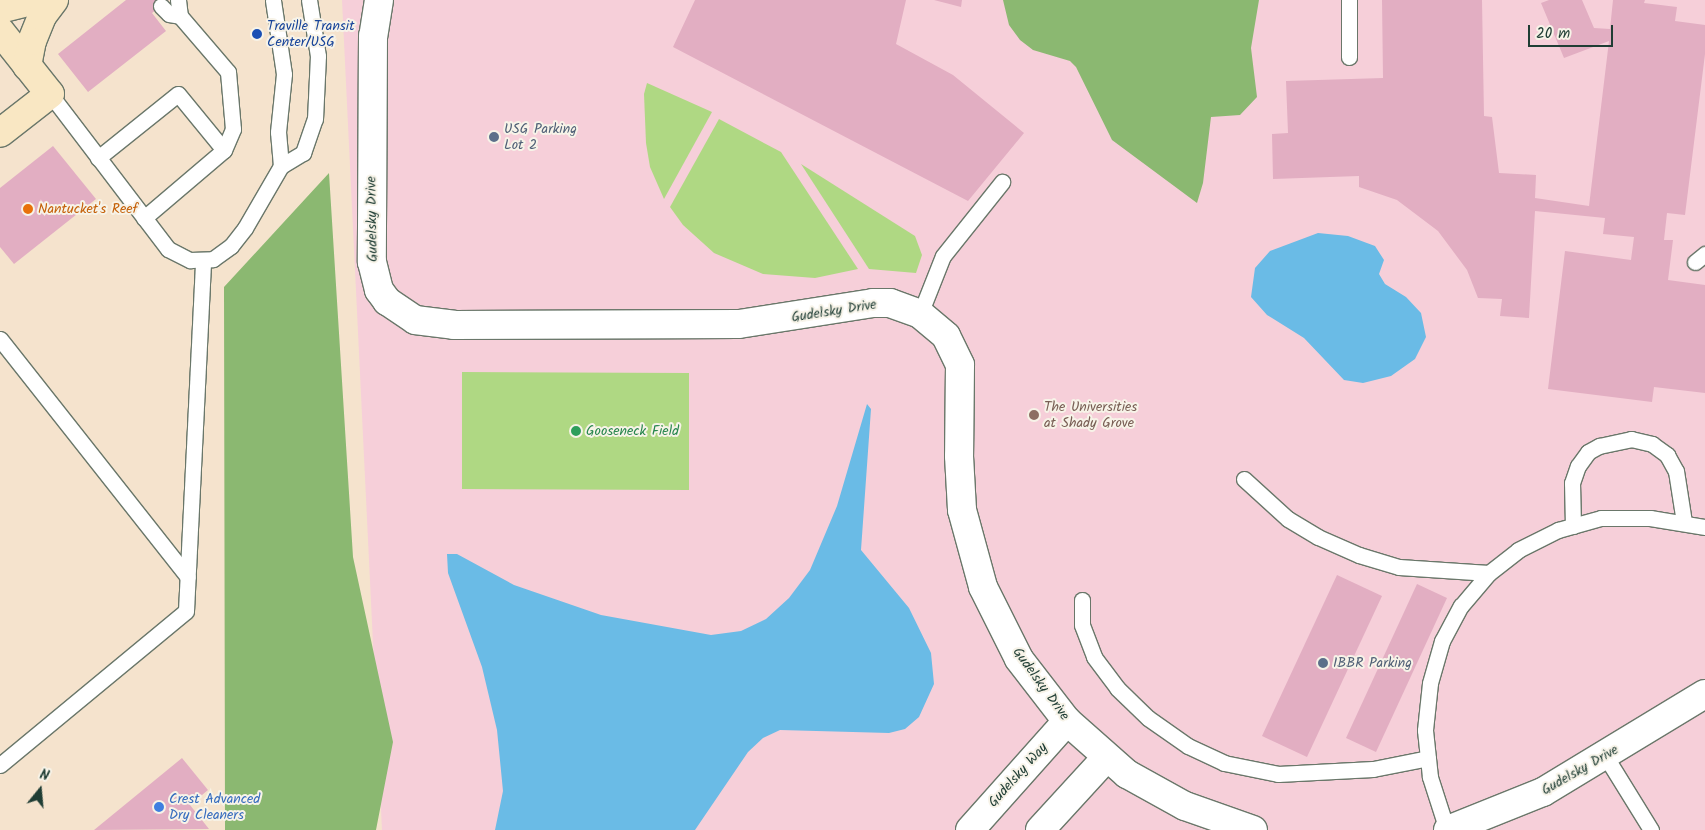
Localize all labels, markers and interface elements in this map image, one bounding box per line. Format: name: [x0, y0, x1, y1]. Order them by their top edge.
scale bar: [1530, 15, 1615, 47]
place label: Traville Transit Center/USG: [267, 18, 355, 50]
text: 20 m: [1536, 22, 1570, 46]
marker: Traville Transit Center/USG: [251, 28, 263, 40]
place label: USG Parking Lot 2: [504, 121, 577, 154]
marker: USG Parking Lot 2: [488, 131, 500, 143]
street label: Gudelsky Drive: [363, 176, 381, 262]
place label: Nantucket's Reef: [38, 201, 138, 217]
marker: Nantucket's Reef: [22, 203, 34, 215]
street label: Gudelsky Drive: [790, 296, 878, 326]
place label: The Universities at Shady Grove: [1044, 399, 1137, 432]
marker: The Universities at Shady Grove: [1028, 409, 1040, 421]
place label: Gooseneck Field: [586, 423, 679, 439]
marker: Gooseneck Field: [570, 425, 582, 437]
street label: Gudelsky Drive: [1009, 644, 1073, 724]
place label: IBBR Parking: [1333, 655, 1412, 671]
marker: IBBR Parking: [1317, 657, 1329, 669]
street label: Gudelsky Way: [985, 739, 1051, 811]
street label: Gudelsky Drive: [1539, 741, 1621, 799]
text: N: [37, 764, 52, 787]
north arrow: [15, 765, 65, 815]
place label: Crest Advanced Dry Cleaners: [169, 791, 260, 824]
marker: Crest Advanced Dry Cleaners: [153, 801, 165, 813]

